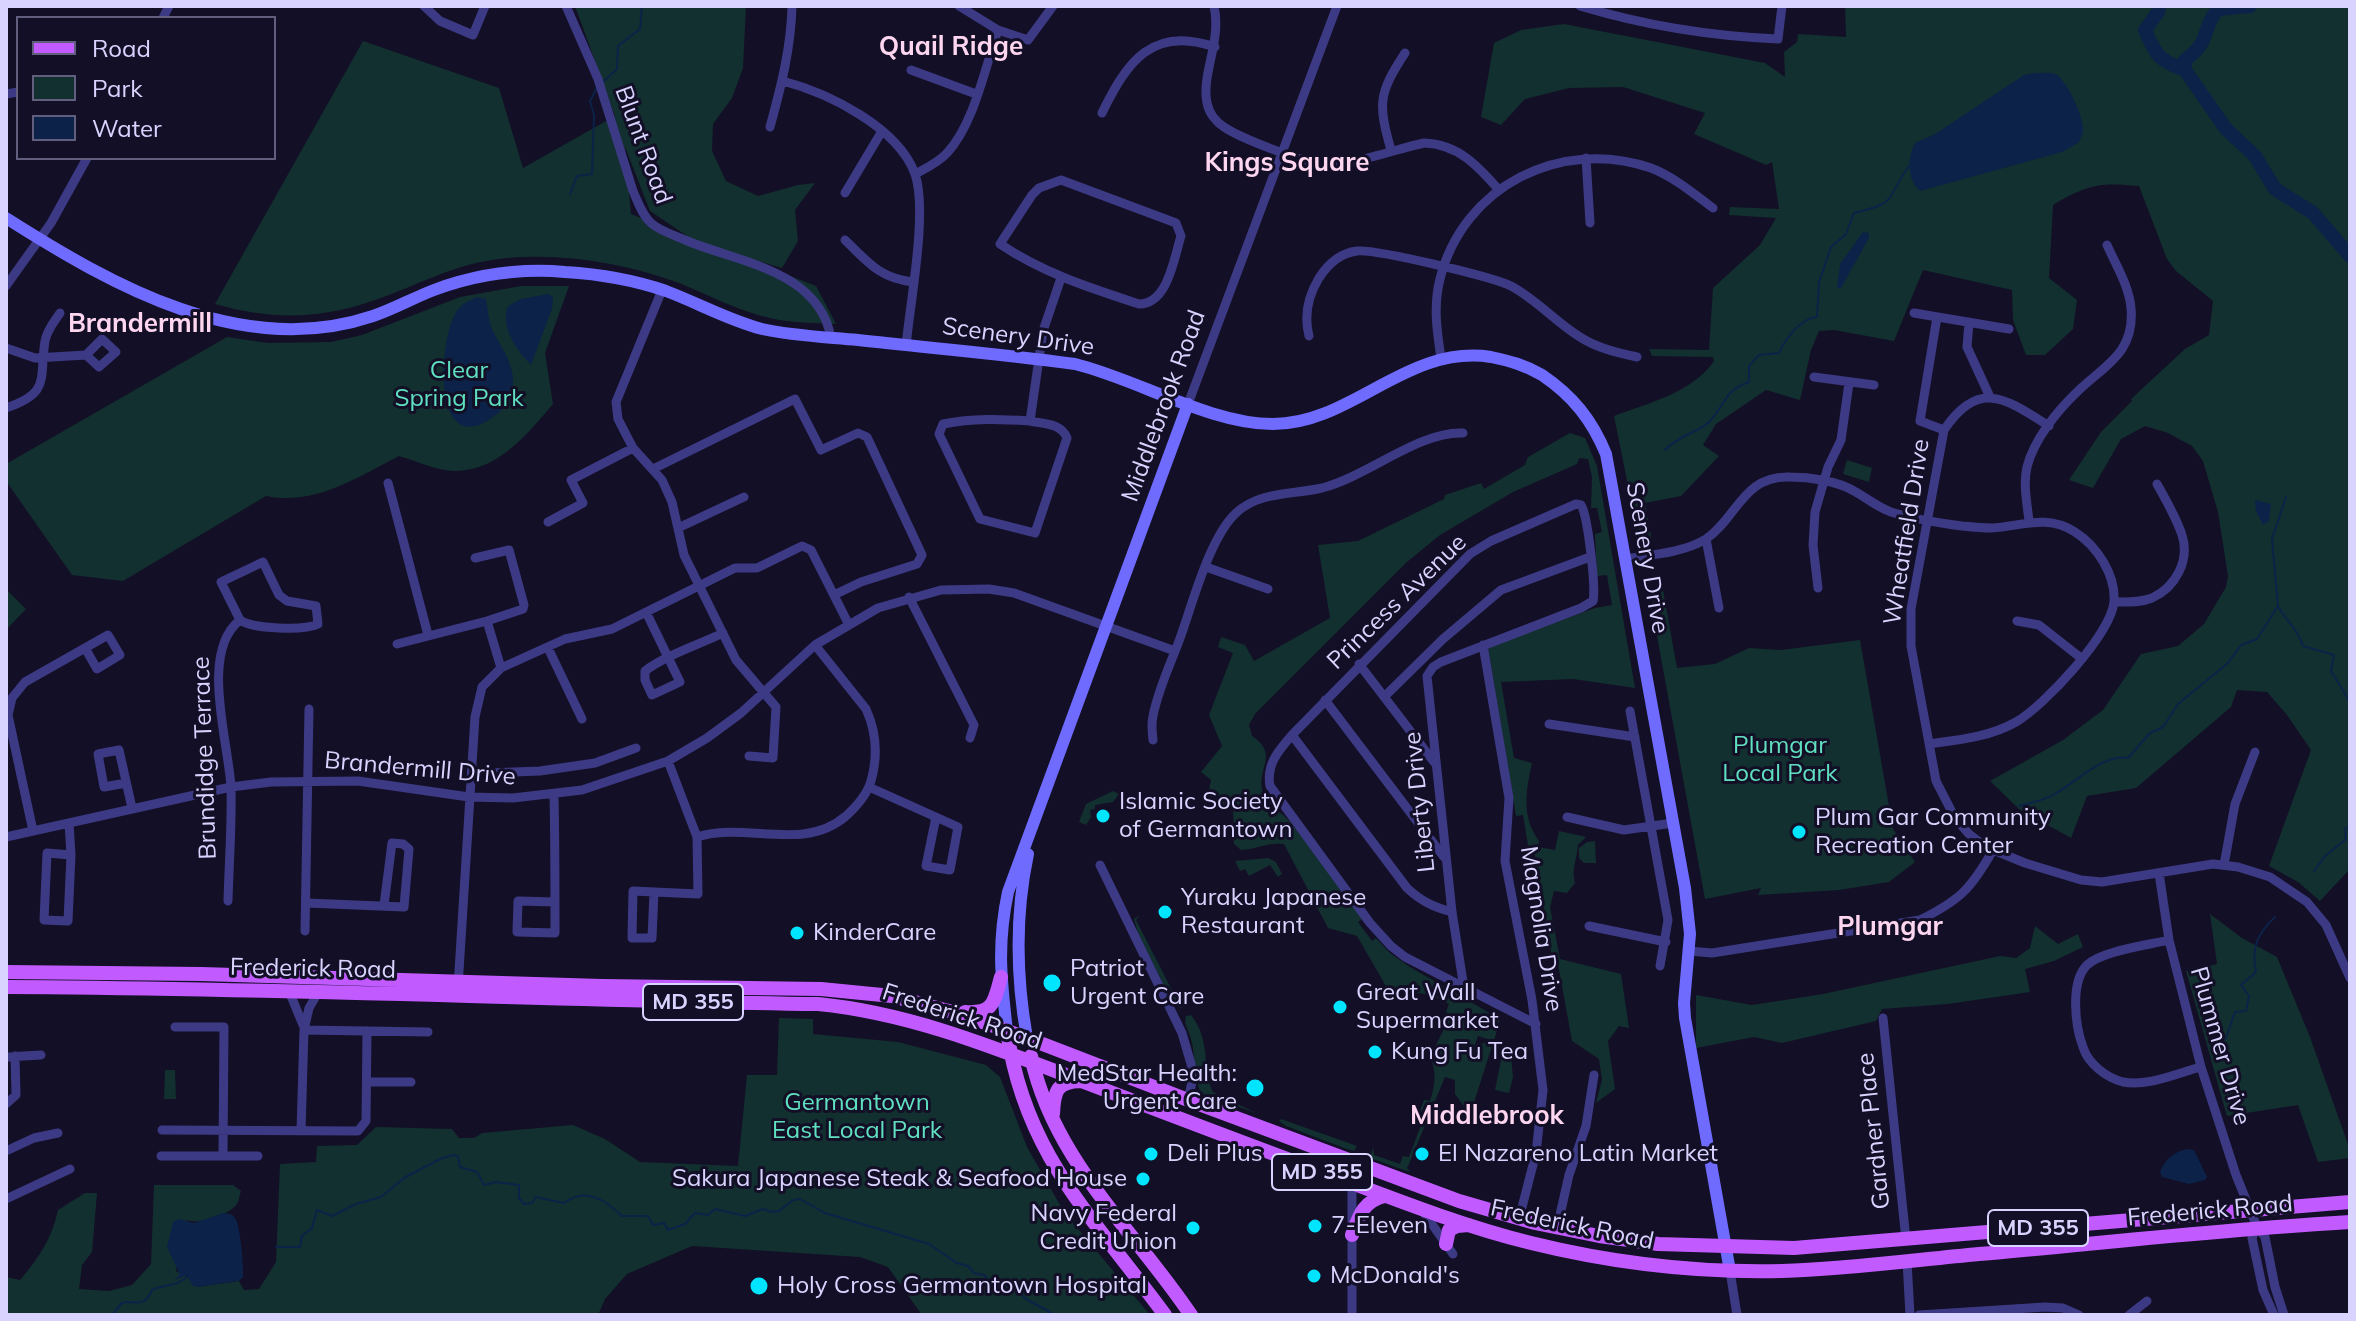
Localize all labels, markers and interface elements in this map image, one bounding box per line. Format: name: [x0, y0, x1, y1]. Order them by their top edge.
legend: [16, 16, 276, 160]
district label: Quail Ridge: [879, 31, 1023, 63]
text: Road: [92, 33, 151, 63]
text: Park: [92, 73, 143, 103]
street label: Blunt Road: [608, 82, 678, 208]
text: Water: [92, 113, 162, 143]
district label: Kings Square: [1205, 147, 1369, 179]
street label: Middlebrook Road: [1116, 306, 1212, 506]
district label: Brandermill: [68, 308, 212, 340]
street label: Scenery Drive: [940, 312, 1096, 362]
park label: Clear Spring Park: [394, 357, 524, 413]
street label: Wheatfield Drive: [1878, 437, 1936, 627]
street label: Scenery Drive: [1620, 480, 1674, 636]
street label: Princess Avenue: [1321, 528, 1473, 676]
street label: Brundidge Terrace: [187, 656, 223, 860]
street label: Liberty Drive: [1398, 730, 1442, 874]
park label: Plumgar Local Park: [1722, 732, 1838, 788]
street label: Brandermill Drive: [323, 746, 517, 792]
place label: Islamic Society of Germantown: [1119, 788, 1293, 844]
place label: Plum Gar Community Recreation Center: [1815, 804, 2051, 860]
marker: Islamic Society of Germantown: [1094, 807, 1112, 825]
marker: Plum Gar Community Recreation Center: [1790, 823, 1808, 841]
street label: Magnolia Drive: [1514, 844, 1568, 1014]
place label: Yuraku Japanese Restaurant: [1181, 884, 1366, 940]
marker: Yuraku Japanese Restaurant: [1156, 903, 1174, 921]
district label: Plumgar: [1837, 911, 1943, 943]
place label: KinderCare: [813, 919, 936, 947]
marker: KinderCare: [788, 924, 806, 942]
street label: Frederick Road: [230, 953, 396, 985]
place label: Patriot Urgent Care: [1070, 955, 1204, 1011]
street label: Plummer Drive: [2184, 964, 2256, 1128]
marker: Patriot Urgent Care: [1041, 972, 1063, 994]
street label: Frederick Road: [879, 978, 1045, 1056]
place label: Great Wall Supermarket: [1356, 979, 1499, 1035]
road number: MD 355: [643, 984, 743, 1020]
marker: Great Wall Supermarket: [1331, 998, 1349, 1016]
place label: Kung Fu Tea: [1391, 1038, 1528, 1066]
marker: Kung Fu Tea: [1366, 1043, 1384, 1061]
street label: Gardner Place: [1851, 1051, 1897, 1211]
place label: MedStar Health: Urgent Care: [1057, 1060, 1237, 1116]
marker: MedStar Health: Urgent Care: [1244, 1077, 1266, 1099]
park label: Germantown East Local Park: [772, 1089, 942, 1145]
district label: Middlebrook: [1410, 1100, 1564, 1132]
place label: Deli Plus: [1167, 1140, 1263, 1168]
place label: El Nazareno Latin Market: [1438, 1140, 1718, 1168]
marker: Deli Plus: [1142, 1145, 1160, 1163]
marker: El Nazareno Latin Market: [1413, 1145, 1431, 1163]
road number: MD 355: [1272, 1154, 1372, 1190]
place label: Sakura Japanese Steak & Seafood House: [672, 1165, 1127, 1193]
marker: Sakura Japanese Steak & Seafood House: [1134, 1170, 1152, 1188]
street label: Frederick Road: [2126, 1189, 2294, 1233]
street label: Frederick Road: [1488, 1194, 1656, 1256]
place label: Navy Federal Credit Union: [1031, 1200, 1177, 1256]
road number: MD 355: [1988, 1210, 2088, 1246]
place label: 7-Eleven: [1331, 1212, 1428, 1240]
marker: 7-Eleven: [1306, 1217, 1324, 1235]
marker: Navy Federal Credit Union: [1184, 1219, 1202, 1237]
place label: McDonald's: [1330, 1262, 1460, 1290]
marker: McDonald's: [1305, 1267, 1323, 1285]
place label: Holy Cross Germantown Hospital: [777, 1272, 1147, 1300]
marker: Holy Cross Germantown Hospital: [748, 1275, 770, 1297]

